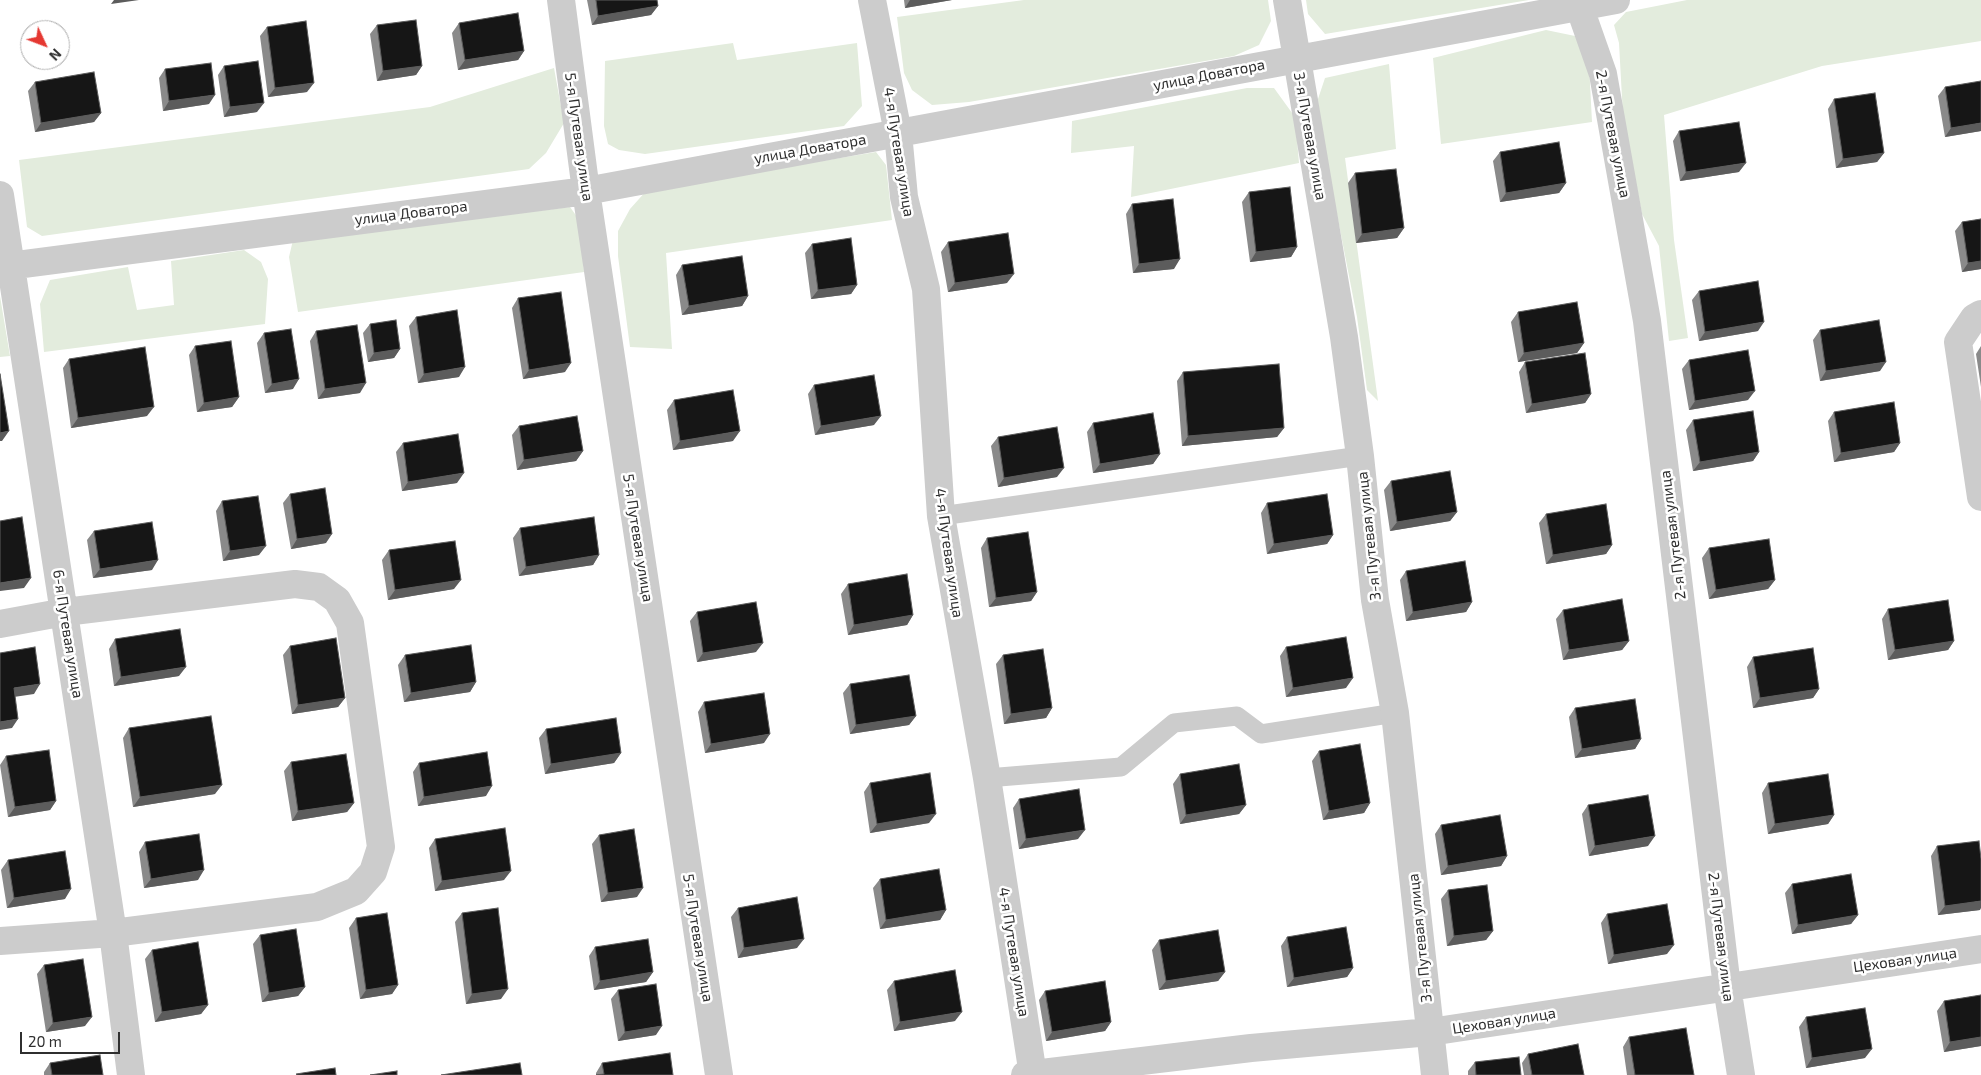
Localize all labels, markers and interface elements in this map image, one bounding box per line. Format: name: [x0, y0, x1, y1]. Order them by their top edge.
north arrow: [20, 20, 70, 70]
text: N: [46, 45, 65, 64]
street label: улица Доватора: [1152, 55, 1266, 95]
street label: 2-я Путевая улица: [1592, 68, 1634, 200]
street label: 3-я Путевая улица: [1290, 70, 1330, 202]
street label: 5-я Путевая улица: [561, 72, 597, 202]
street label: 4-я Путевая улица: [880, 86, 918, 218]
street label: улица Доватора: [752, 130, 868, 168]
street label: улица Доватора: [354, 197, 468, 229]
street label: 2-я Путевая улица: [1656, 469, 1690, 601]
street label: 3-я Путевая улица: [1353, 470, 1385, 602]
street label: 5-я Путевая улица: [619, 473, 657, 603]
street label: 4-я Путевая улица: [931, 487, 967, 619]
street label: 6-я Путевая улица: [49, 568, 87, 700]
street label: 2-я Путевая улица: [1704, 871, 1738, 1003]
street label: 3-я Путевая улица: [1404, 872, 1436, 1004]
street label: 5-я Путевая улица: [679, 873, 717, 1003]
street label: 4-я Путевая улица: [995, 886, 1033, 1018]
street label: Цеховая улица: [1852, 944, 1958, 976]
street label: Цеховая улица: [1451, 1004, 1557, 1038]
scale bar: [22, 1022, 122, 1054]
text: 20 m: [28, 1032, 62, 1050]

